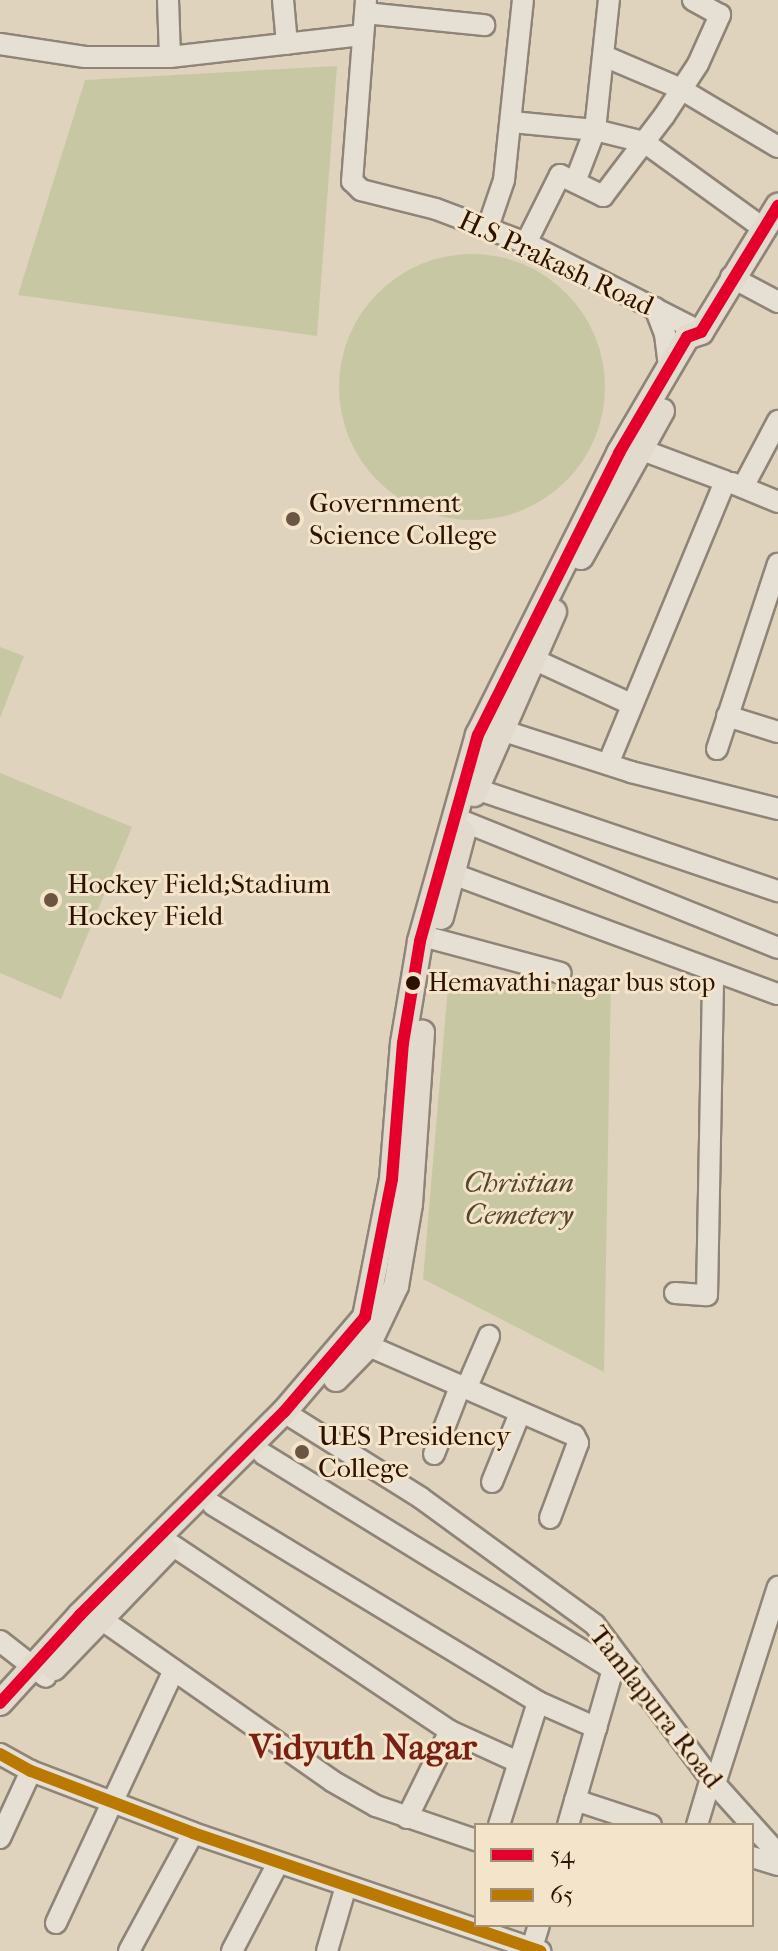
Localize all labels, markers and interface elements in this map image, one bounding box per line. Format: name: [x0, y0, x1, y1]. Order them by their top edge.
street label: H.S Prakash Road: [453, 203, 659, 323]
place label: Government Science College: [309, 486, 497, 552]
marker: Government Science College: [284, 510, 302, 528]
place label: Hockey Field;Stadium Hockey Field: [67, 867, 330, 933]
marker: Hockey Field;Stadium Hockey Field: [42, 891, 60, 909]
place label: Hemavathi nagar bus stop: [428, 967, 715, 999]
marker: Hemavathi nagar bus stop: [405, 975, 421, 991]
park label: Christian Cemetery: [464, 1166, 574, 1232]
place label: UES Presidency College: [318, 1419, 511, 1485]
marker: UES Presidency College: [293, 1443, 311, 1461]
street label: Tamlapura Road: [582, 1619, 730, 1795]
district label: Vidyuth Nagar: [249, 1726, 477, 1770]
legend: [474, 1823, 754, 1927]
text: 54: [550, 1841, 575, 1869]
text: 65: [550, 1881, 573, 1909]

